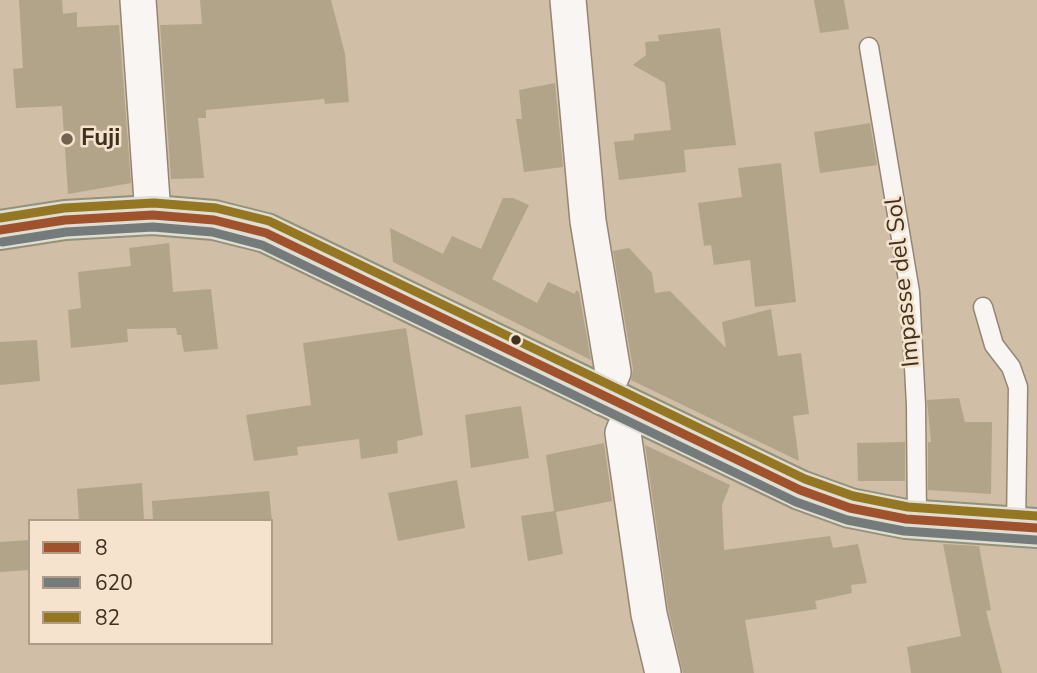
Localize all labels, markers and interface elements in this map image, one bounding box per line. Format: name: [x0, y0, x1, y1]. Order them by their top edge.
place label: Fuji: [81, 125, 120, 153]
marker: Fuji: [59, 131, 75, 147]
street label: Impasse del Sol: [881, 196, 927, 368]
unlabelled marker: [509, 333, 523, 347]
legend: [28, 519, 273, 645]
text: 8: [95, 534, 108, 562]
text: 620: [95, 569, 133, 597]
text: 82: [95, 604, 120, 632]

